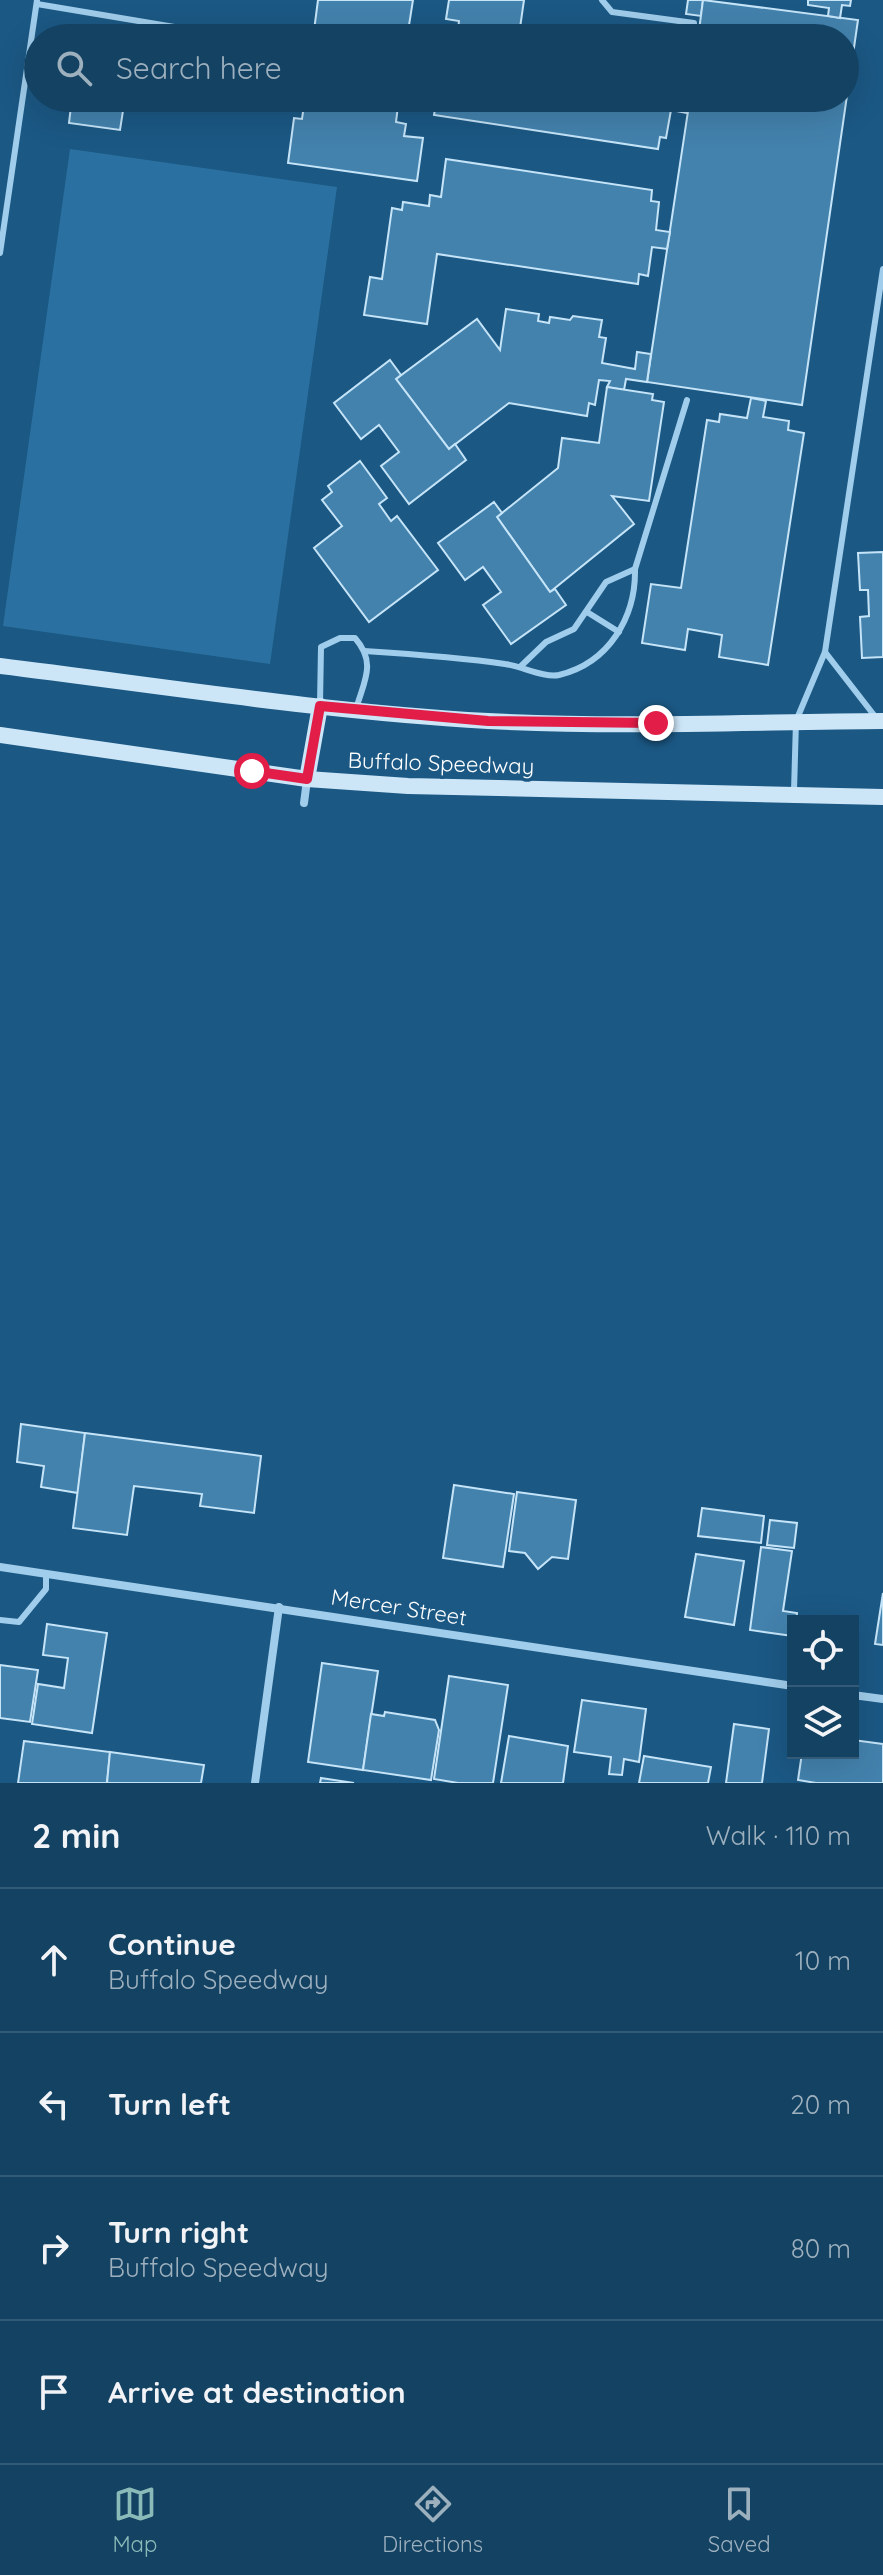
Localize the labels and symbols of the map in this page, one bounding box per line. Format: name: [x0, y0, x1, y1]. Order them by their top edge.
route end: [638, 705, 674, 741]
street label: Buffalo Speedway: [347, 746, 535, 780]
route start: [234, 753, 270, 789]
street label: Mercer Street: [329, 1582, 469, 1632]

